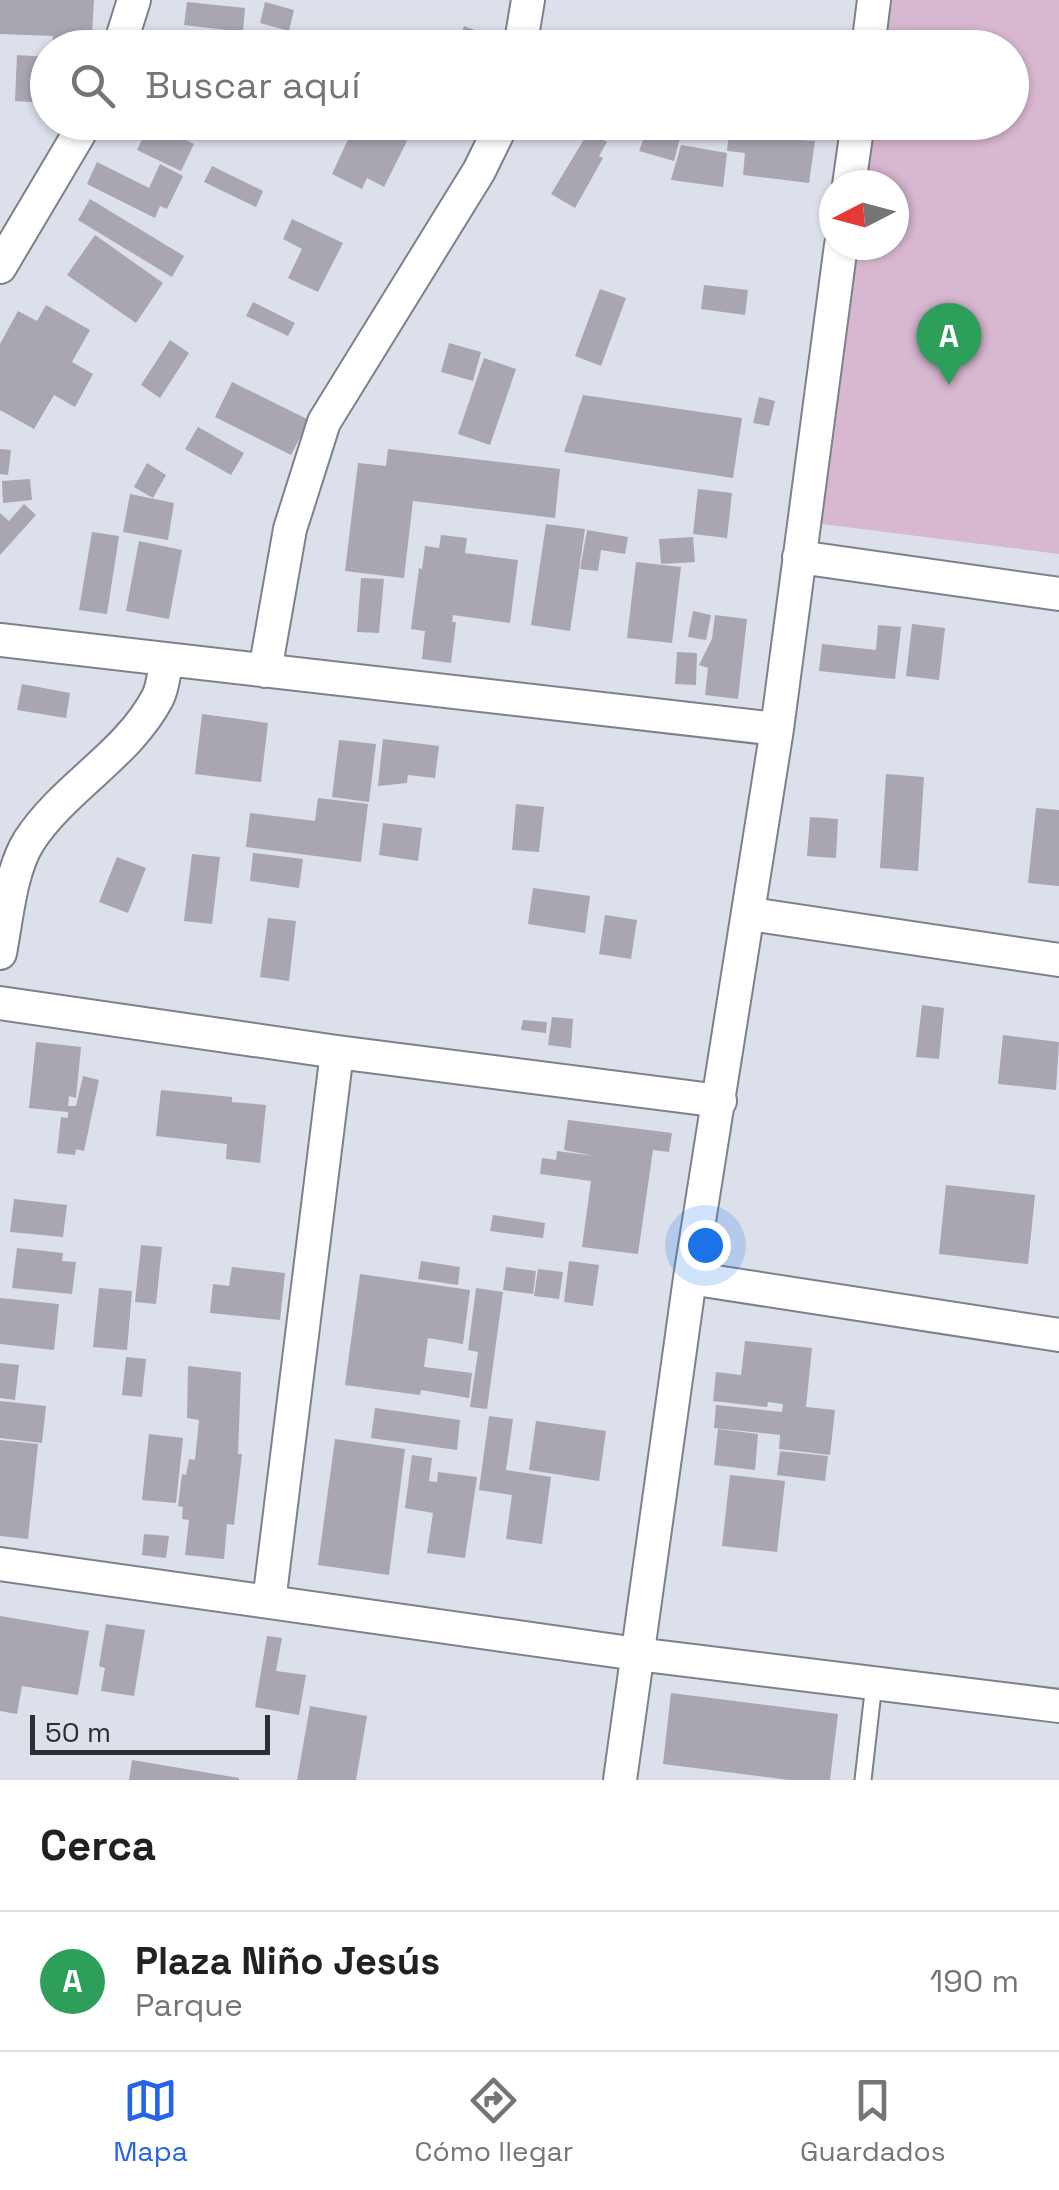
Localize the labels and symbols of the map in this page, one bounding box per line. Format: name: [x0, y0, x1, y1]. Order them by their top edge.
north arrow: [819, 170, 909, 260]
pin: A: [916, 302, 982, 385]
your location: [680, 1220, 731, 1271]
scale bar: [30, 1710, 270, 1754]

